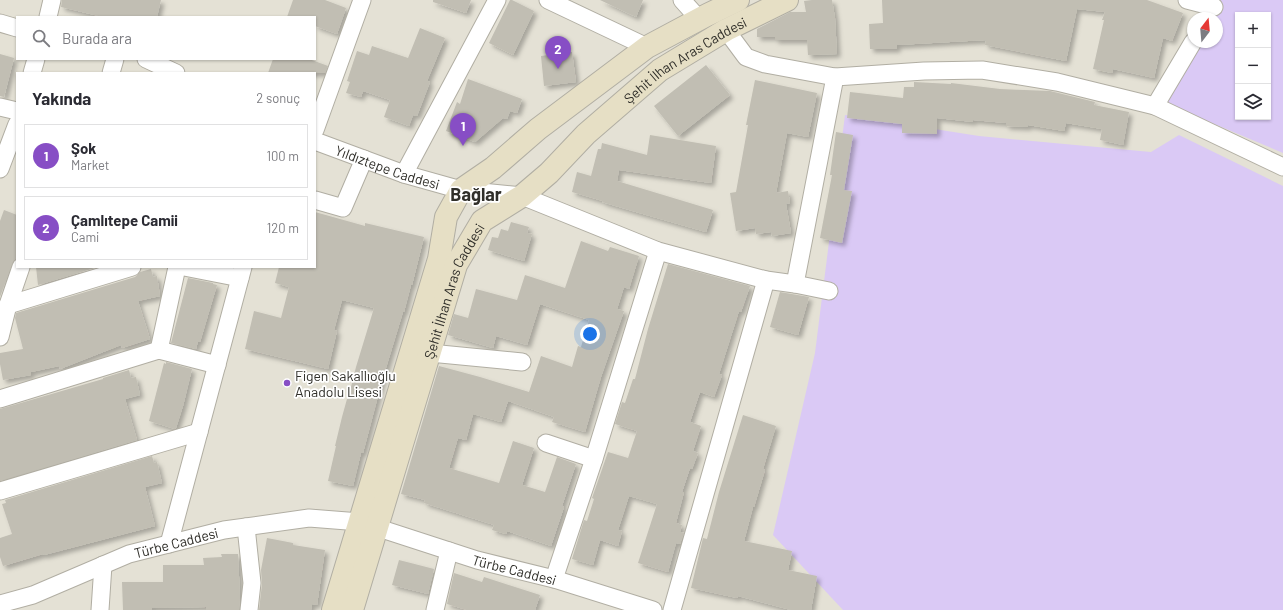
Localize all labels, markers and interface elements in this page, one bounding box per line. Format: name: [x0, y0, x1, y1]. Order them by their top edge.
north arrow: [1187, 12, 1223, 48]
map controls: [1235, 12, 1271, 120]
button: +: [1235, 12, 1271, 48]
street label: Şehit İlhan Aras Caddesi: [620, 13, 749, 106]
search box: [16, 16, 316, 60]
icon: search: [30, 27, 52, 49]
text: Burada ara: [62, 29, 132, 47]
pin: 2: [545, 36, 571, 69]
button: −: [1235, 48, 1271, 84]
button: layers: [1235, 84, 1271, 120]
text: Yakında: [32, 88, 91, 108]
text: 2 sonuç: [256, 90, 300, 106]
pin: 1: [450, 113, 476, 146]
text: Şok: [71, 139, 96, 157]
street label: Yıldıztepe Caddesi: [333, 141, 442, 192]
text: 1: [44, 148, 48, 164]
text: 100 m: [266, 148, 299, 164]
text: Market: [71, 157, 110, 173]
district label: Bağlar: [450, 183, 502, 205]
text: Çamlıtepe Camii: [71, 211, 178, 229]
text: 2: [42, 220, 50, 236]
text: 120 m: [267, 220, 299, 236]
street label: Şehit İlhan Aras Caddesi: [420, 220, 487, 361]
text: Cami: [71, 229, 99, 245]
your location: [580, 324, 600, 344]
place label: Figen Sakallıoğlu Anadolu Lisesi: [295, 367, 396, 400]
marker: Figen Sakallıoğlu Anadolu Lisesi: [282, 378, 292, 388]
street label: Türbe Caddesi: [132, 523, 220, 561]
street label: Türbe Caddesi: [470, 551, 558, 588]

